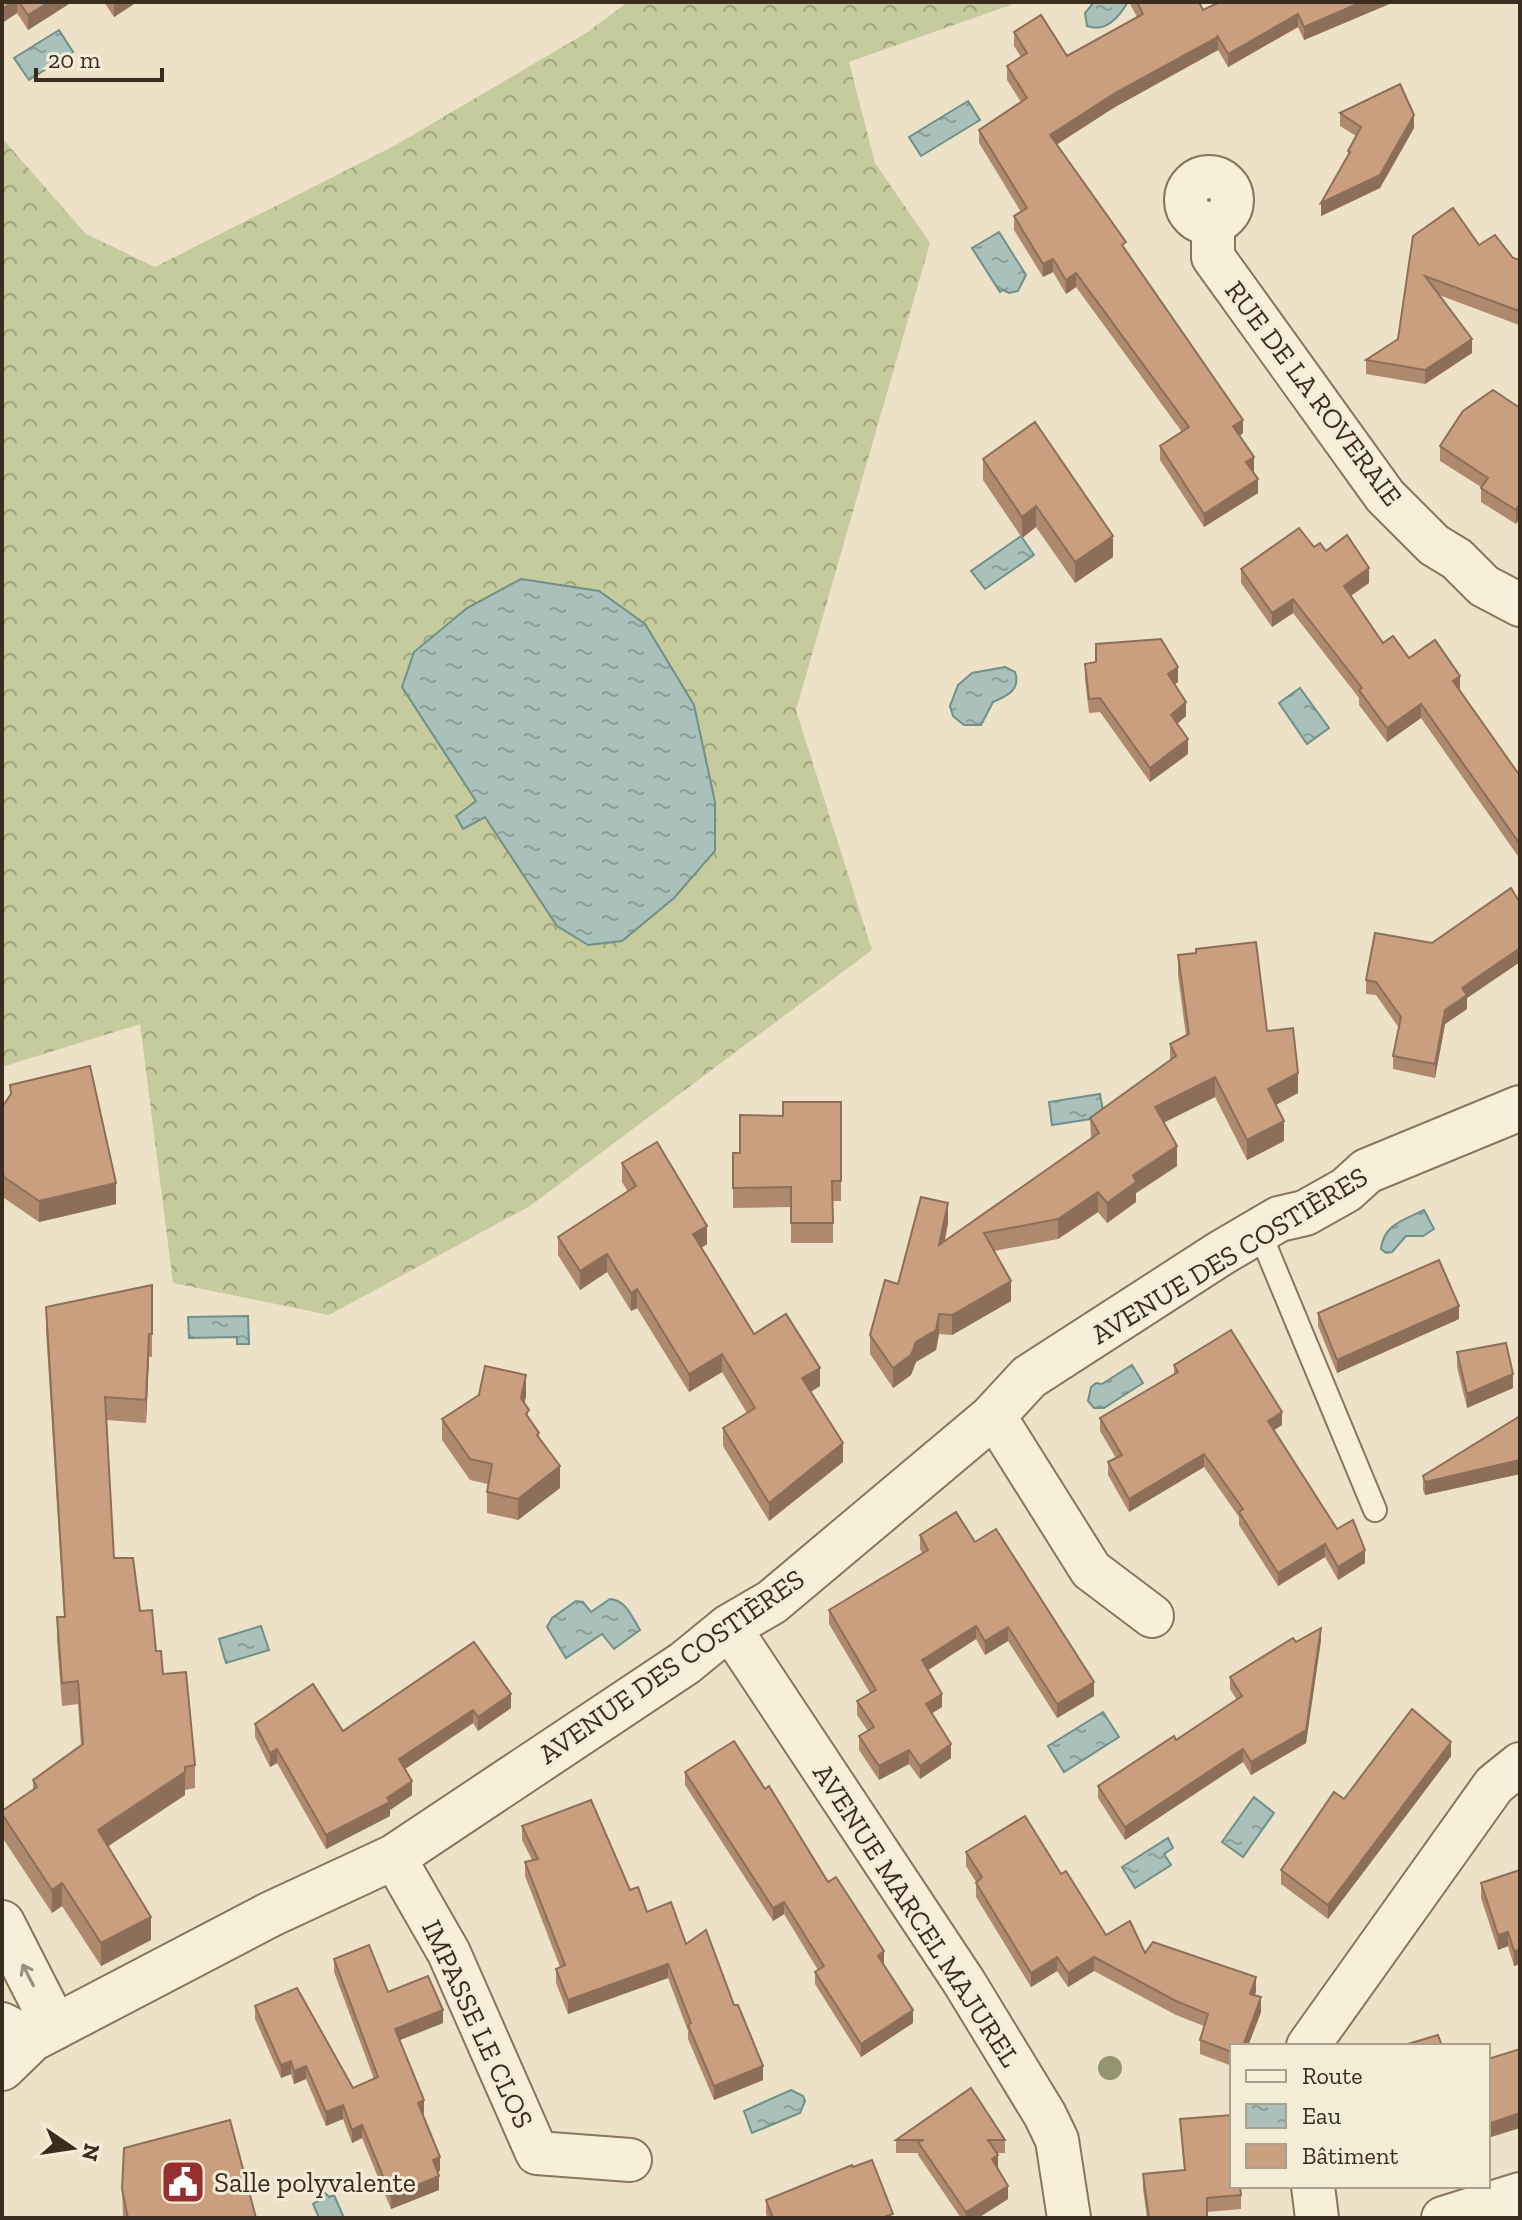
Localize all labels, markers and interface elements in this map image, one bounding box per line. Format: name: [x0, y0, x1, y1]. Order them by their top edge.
scale bar: [36, 32, 162, 82]
text: 20 m: [48, 45, 101, 74]
street label: RUE DE LA ROVERAIE: [1218, 274, 1409, 512]
street label: AVENUE DES COSTIÈRES: [1085, 1160, 1373, 1351]
street label: AVENUE DES COSTIÈRES: [532, 1562, 810, 1771]
street label: AVENUE MARCEL MAJUREL: [806, 1758, 1027, 2073]
street label: IMPASSE LE CLOS: [415, 1915, 540, 2134]
one-way arrow: [20, 1964, 36, 1988]
legend: [1230, 2044, 1490, 2188]
text: Route: [1302, 2061, 1362, 2090]
text: Eau: [1302, 2101, 1342, 2130]
north arrow: [32, 2108, 112, 2188]
text: N: [76, 2141, 106, 2164]
text: Bâtiment: [1302, 2141, 1398, 2170]
public building icon: Salle polyvalente: [159, 2158, 207, 2206]
place label: Salle polyvalente: [214, 2166, 416, 2199]

